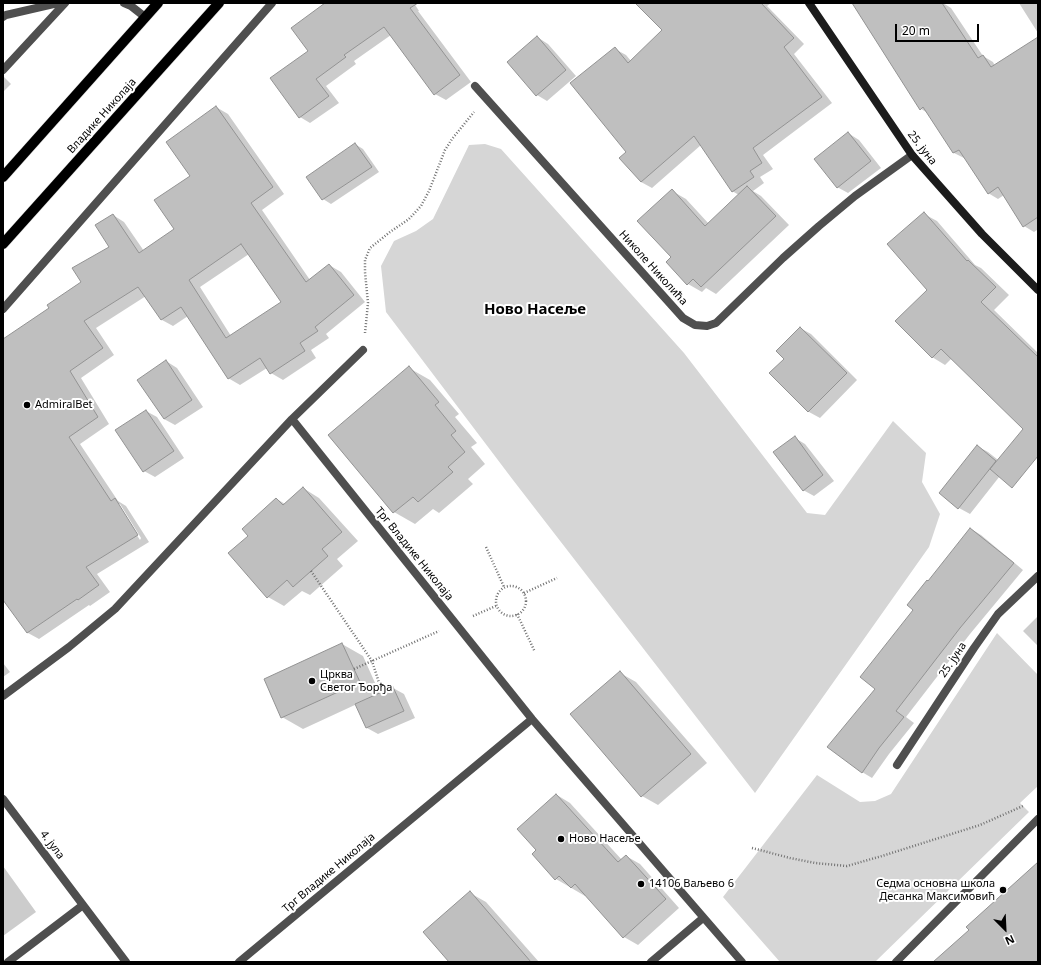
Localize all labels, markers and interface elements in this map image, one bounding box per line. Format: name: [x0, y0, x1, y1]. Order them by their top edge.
scale bar: [897, 16, 981, 42]
text: 20 m: [902, 22, 930, 39]
street label: Владике Николаја: [65, 76, 139, 156]
street label: 25. јуна: [905, 128, 939, 168]
street label: Николе Николића: [616, 228, 690, 308]
district label: Ново Насеље: [484, 301, 586, 319]
place label: AdmiralBet: [35, 398, 93, 412]
marker: AdmiralBet: [22, 400, 32, 410]
street label: Трг Владике Николаја: [372, 505, 456, 603]
street label: 25. јуна: [936, 640, 970, 680]
place label: Црква Светог Ђорђа: [320, 668, 392, 694]
marker: Црква Светог Ђорђа: [307, 676, 317, 686]
street label: 4. јула: [37, 828, 67, 862]
street label: Трг Владике Николаја: [280, 830, 378, 916]
place label: Ново Насеље: [569, 832, 640, 846]
marker: Ново Насеље: [556, 834, 566, 844]
place label: 14106 Ваљево 6: [649, 877, 734, 891]
place label: Седма основна школа Десанка Максимовић: [876, 877, 995, 903]
marker: 14106 Ваљево 6: [636, 879, 646, 889]
marker: Седма основна школа Десанка Максимовић: [998, 885, 1008, 895]
north arrow: [985, 909, 1025, 949]
text: N: [1003, 932, 1017, 949]

